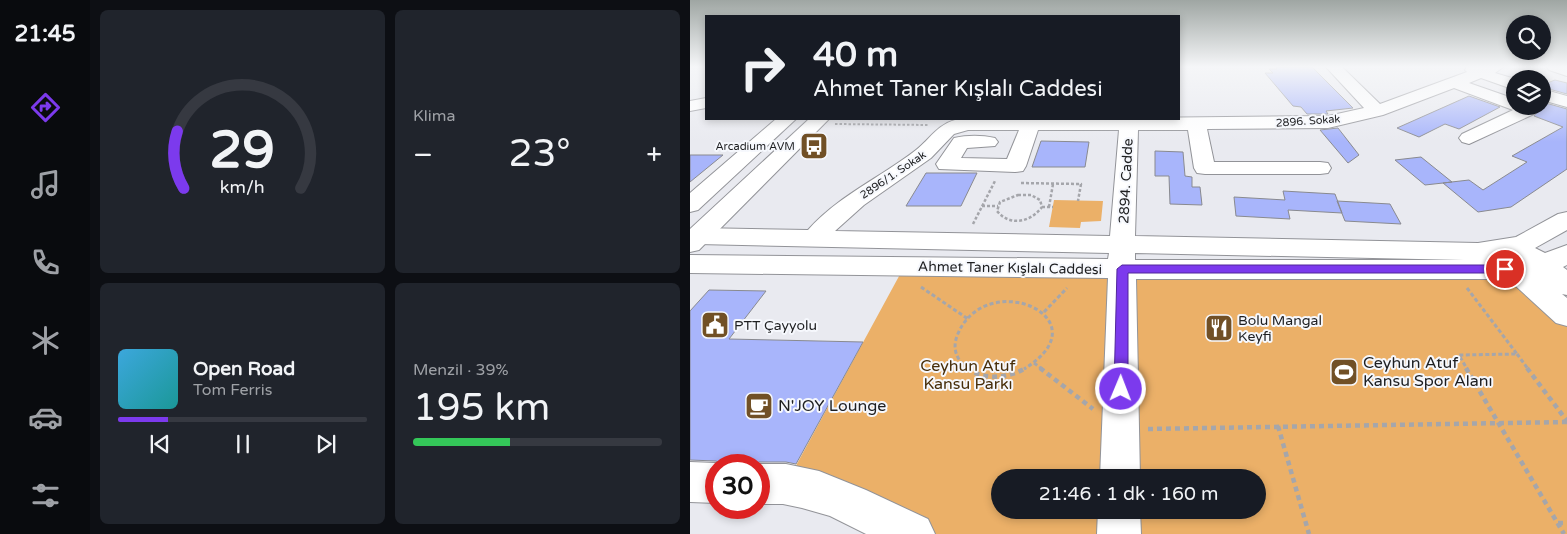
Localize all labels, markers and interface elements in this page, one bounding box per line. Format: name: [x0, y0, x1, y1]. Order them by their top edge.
map controls: [1506, 15, 1551, 115]
button: search: [1506, 15, 1551, 60]
text: 21:45: [15, 21, 75, 47]
text: 40 m: [813, 34, 898, 76]
icon: right: [730, 35, 795, 100]
button: layers: [1506, 70, 1551, 115]
text: Ahmet Taner Kışlalı Caddesi: [813, 76, 1103, 102]
icon: directions: [28, 90, 63, 125]
text: Klima: [413, 106, 455, 126]
street label: 2896. Sokak: [1275, 112, 1341, 130]
text: 29: [210, 119, 275, 182]
text: 23°: [509, 131, 571, 177]
bus stop icon: Arcadium AVM: [799, 131, 829, 161]
text: −: [413, 138, 433, 172]
text: +: [646, 138, 662, 172]
street label: 2894. Cadde: [1115, 138, 1137, 224]
place label: Arcadium AVM: [715, 140, 795, 153]
street label: 2896/1. Sokak: [858, 148, 928, 202]
icon: music: [28, 167, 63, 202]
text: km/h: [220, 177, 265, 198]
icon: phone: [28, 245, 63, 280]
pin: [1484, 248, 1526, 290]
icon: arrive: [1491, 255, 1519, 283]
street label: Ahmet Taner Kışlalı Caddesi: [918, 258, 1102, 278]
public building icon: PTT Çayyolu: [700, 310, 730, 340]
place label: Bolu Mangal Keyfi: [1238, 312, 1322, 345]
restaurant icon: Bolu Mangal Keyfi: [1204, 313, 1234, 343]
place label: PTT Çayyolu: [734, 317, 817, 334]
icon: climate: [28, 323, 63, 358]
place label: Ceyhun Atuf Kansu Spor Alanı: [1363, 353, 1492, 391]
park label: Ceyhun Atuf Kansu Parkı: [920, 356, 1017, 394]
sports icon: Ceyhun Atuf Kansu Spor Alanı: [1329, 357, 1359, 387]
text: Open Road: [193, 358, 295, 380]
text: Menzil · 39%: [413, 360, 509, 380]
position arrow: [1094, 362, 1146, 414]
text: Tom Ferris: [193, 380, 272, 400]
text: 195 km: [413, 385, 550, 431]
cafe icon: N'JOY Lounge: [744, 391, 774, 421]
place label: N'JOY Lounge: [778, 396, 886, 416]
icon: car: [28, 400, 63, 435]
icon: previous: [146, 430, 174, 458]
icon: pause: [229, 430, 257, 458]
icon: next: [312, 430, 340, 458]
speed limit sign: 30: [705, 454, 770, 519]
icon: filters: [28, 478, 63, 513]
text: 21:46 · 1 dk · 160 m: [1039, 483, 1218, 505]

